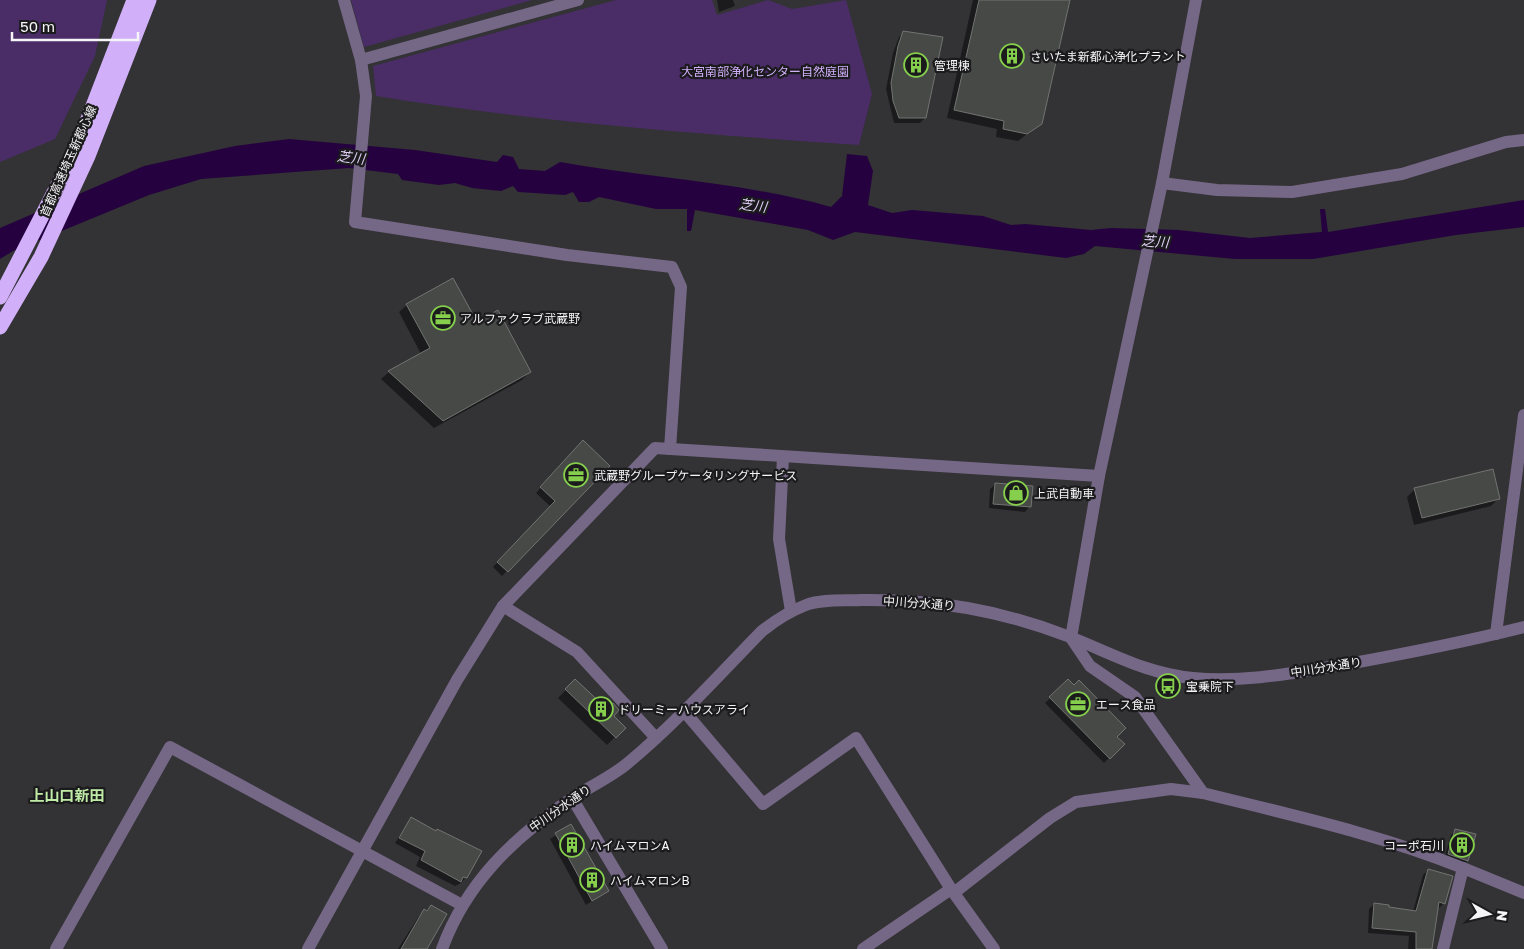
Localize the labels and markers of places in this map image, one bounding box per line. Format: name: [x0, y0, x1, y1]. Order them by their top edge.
building icon: さいたま新都心浄化プラント: [999, 43, 1025, 69]
place label: さいたま新都心浄化プラント: [1030, 49, 1186, 64]
building icon: 管理棟: [903, 52, 929, 78]
place label: 管理棟: [934, 58, 970, 73]
office icon: アルファクラブ武蔵野: [430, 305, 456, 331]
place label: アルファクラブ武蔵野: [460, 311, 580, 326]
office icon: 武蔵野グループケータリングサービス: [563, 462, 589, 488]
place label: 武蔵野グループケータリングサービス: [594, 468, 797, 483]
shop icon: 上武自動車: [1003, 480, 1029, 506]
place label: 上武自動車: [1034, 486, 1094, 501]
bus stop icon: 宝乗院下: [1155, 673, 1181, 699]
place label: 宝乗院下: [1186, 679, 1234, 694]
office icon: エース食品: [1065, 691, 1091, 717]
building icon: ドリーミーハウスアライ: [588, 696, 614, 722]
place label: エース食品: [1096, 697, 1155, 712]
place label: ドリーミーハウスアライ: [618, 702, 750, 717]
building icon: ハイムマロンA: [559, 832, 585, 858]
building icon: コーポ石川: [1449, 832, 1475, 858]
place label: ハイムマロンA: [590, 838, 670, 853]
place label: コーポ石川: [1384, 838, 1444, 853]
building icon: ハイムマロンB: [579, 867, 605, 893]
place label: ハイムマロンB: [610, 873, 690, 888]

